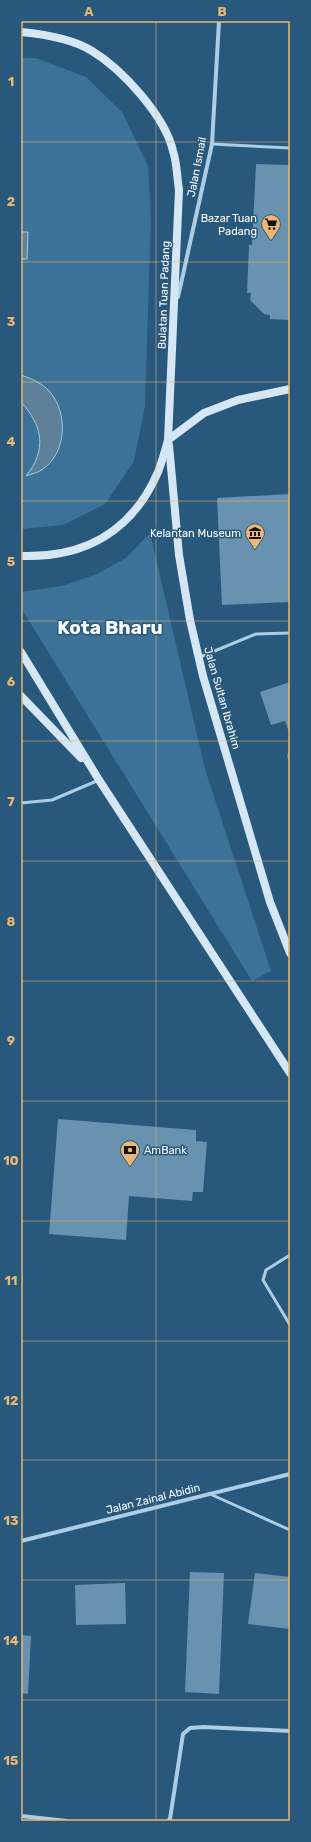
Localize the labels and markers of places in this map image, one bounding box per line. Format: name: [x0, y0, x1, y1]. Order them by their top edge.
place label: Bazar Tuan Padang: [201, 212, 257, 238]
supermarket icon: Bazar Tuan Padang: [260, 213, 282, 241]
museum icon: Kelantan Museum: [244, 522, 266, 550]
place label: Kelantan Museum: [150, 527, 241, 540]
bank icon: AmBank: [119, 1139, 141, 1167]
place label: AmBank: [144, 1144, 187, 1157]

